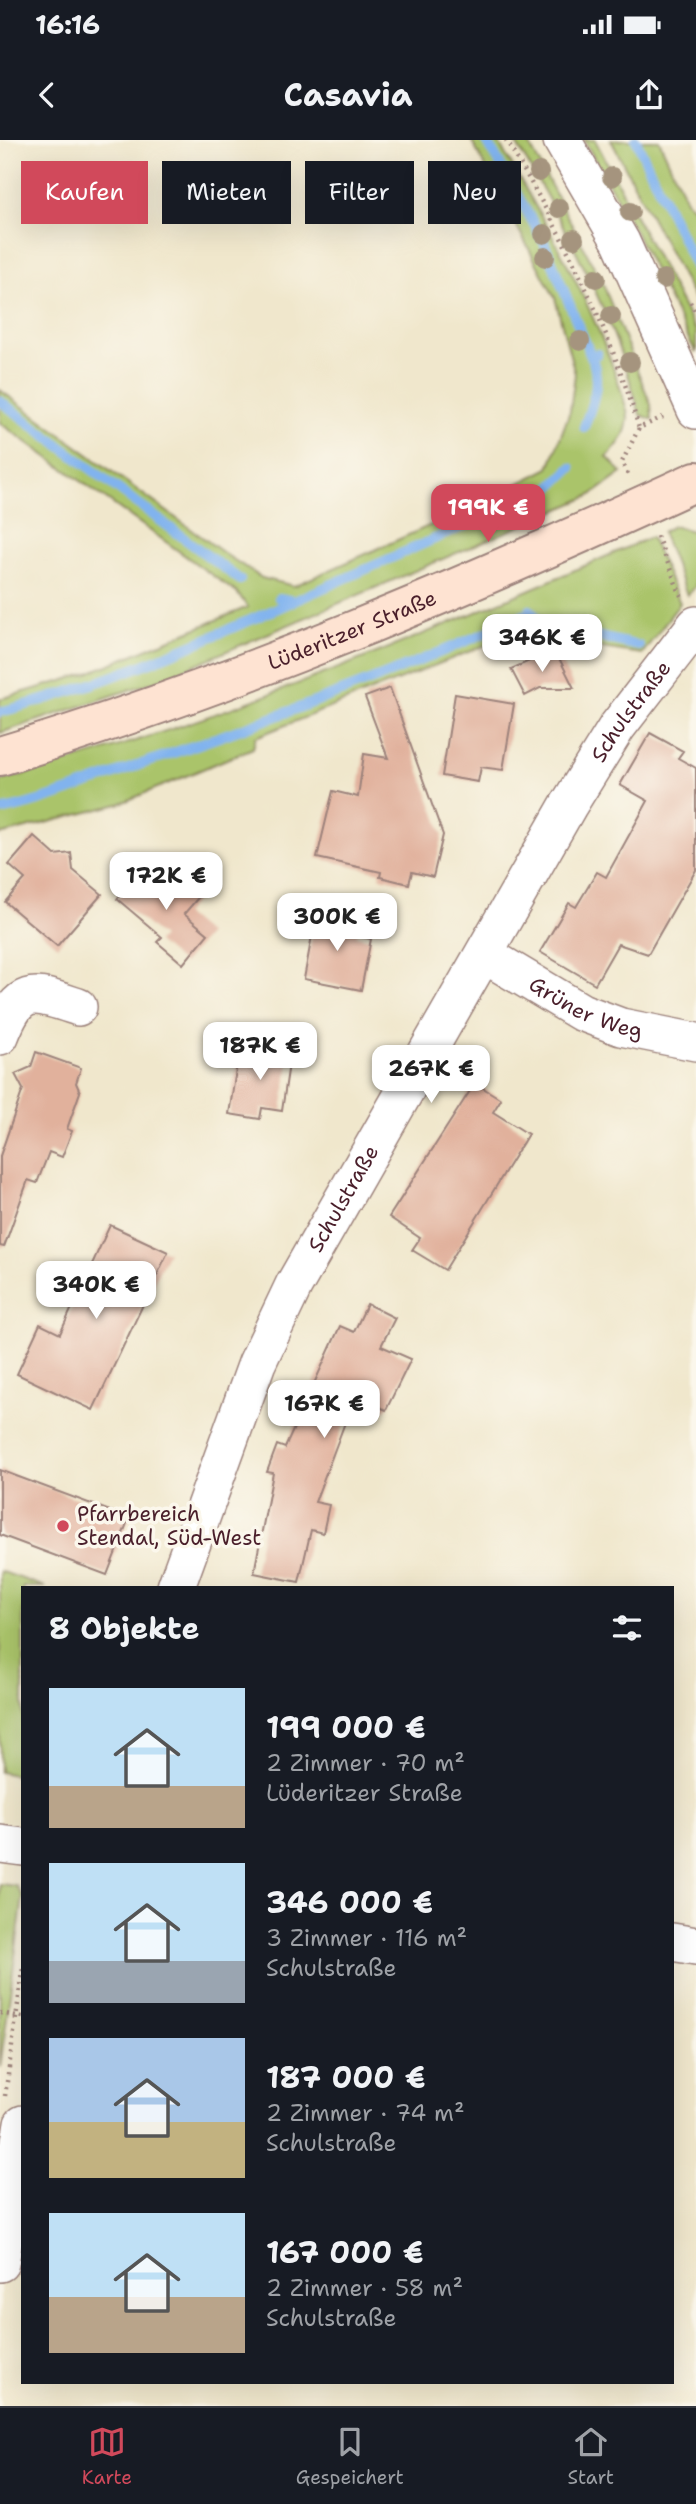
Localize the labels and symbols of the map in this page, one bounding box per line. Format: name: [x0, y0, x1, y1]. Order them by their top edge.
pin: 199K €: [431, 484, 545, 544]
street label: Lüderitzer Straße: [264, 584, 441, 677]
pin: 346K €: [485, 615, 599, 674]
street label: Schulstraße: [585, 655, 677, 767]
pin: 172K €: [109, 852, 223, 912]
pin: 300K €: [280, 894, 394, 953]
street label: Grüner Weg: [524, 970, 645, 1045]
pin: 187K €: [203, 1023, 317, 1082]
pin: 267K €: [374, 1046, 488, 1105]
street label: Schulstraße: [302, 1140, 385, 1257]
pin: 340K €: [39, 1262, 153, 1321]
pin: 167K €: [267, 1380, 381, 1440]
place label: Pfarrbereich Stendal, Süd-West: [77, 1500, 261, 1552]
marker: Pfarrbereich Stendal, Süd-West: [55, 1518, 71, 1534]

